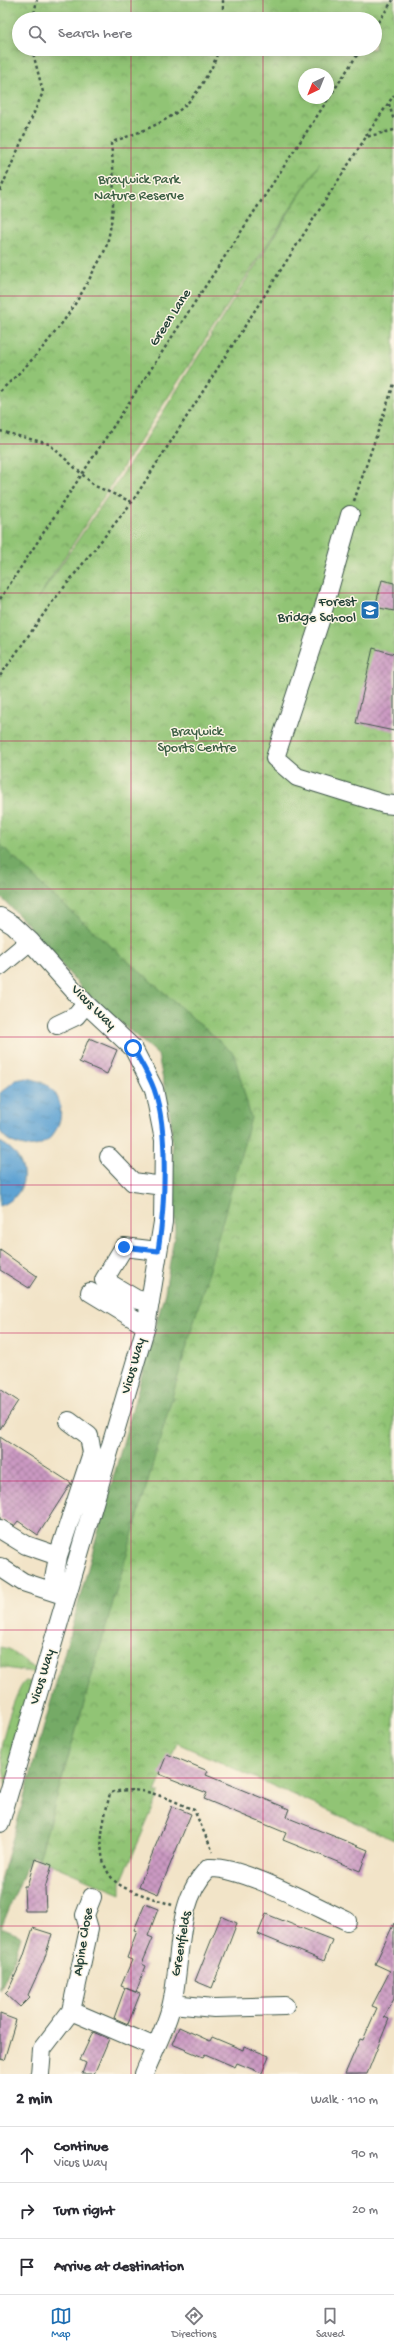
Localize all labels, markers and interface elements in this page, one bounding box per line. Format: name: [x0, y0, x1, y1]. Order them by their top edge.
search box: [12, 12, 382, 56]
icon: search: [26, 23, 48, 45]
text: Search here: [58, 25, 132, 43]
north arrow: [298, 68, 334, 104]
park label: Braywick Park Nature Reserve: [94, 172, 185, 205]
street label: Green Lane: [146, 285, 196, 350]
place label: Forest Bridge School: [277, 594, 357, 627]
school or university icon: Forest Bridge School: [359, 599, 381, 621]
park label: Braywick Sports Centre: [157, 724, 237, 757]
street label: Vicus Way: [66, 981, 119, 1034]
route start: [124, 1039, 142, 1057]
route end: [115, 1238, 133, 1256]
street label: Vicus Way: [118, 1336, 150, 1397]
street label: Vicus Way: [26, 1647, 60, 1708]
street label: Alpine Close: [70, 1906, 98, 1977]
street label: Greenfields: [168, 1909, 196, 1978]
text: 2 min: [16, 2090, 52, 2110]
text: Walk · 110 m: [311, 2093, 378, 2108]
text: Continue: [54, 2138, 108, 2156]
icon: ahead: [16, 2144, 38, 2166]
text: 90 m: [352, 2147, 378, 2162]
text: Vicus Way: [54, 2156, 107, 2171]
icon: right: [16, 2200, 38, 2222]
text: Turn right: [54, 2202, 114, 2220]
text: 20 m: [352, 2203, 378, 2218]
icon: arrive: [16, 2256, 38, 2278]
text: Arrive at destination: [54, 2258, 184, 2276]
tab: Map: [50, 2305, 72, 2341]
tab: Directions: [172, 2305, 216, 2341]
tab: Saved: [316, 2305, 344, 2341]

